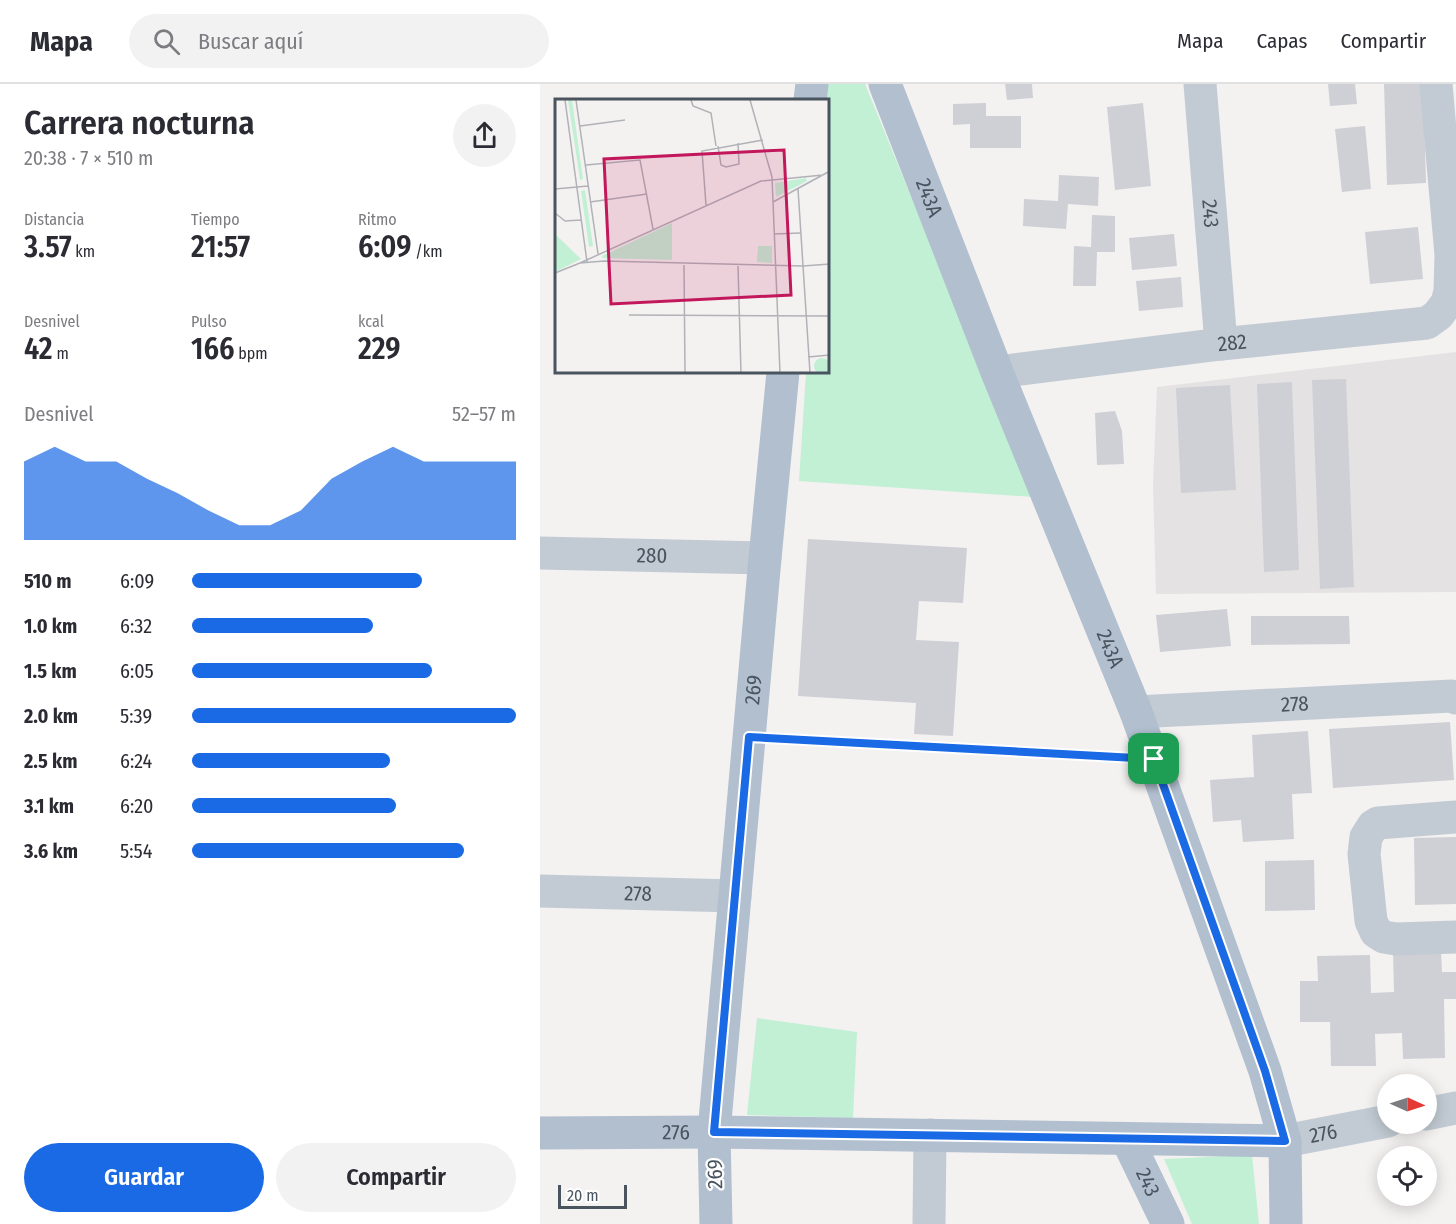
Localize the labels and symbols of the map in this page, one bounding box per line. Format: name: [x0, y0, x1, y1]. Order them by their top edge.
inset map: [555, 99, 830, 374]
street label: 243A: [910, 175, 948, 221]
street label: 243: [1196, 198, 1225, 229]
street label: 282: [1217, 328, 1248, 357]
street label: 280: [636, 542, 668, 569]
street label: 243A: [1091, 626, 1130, 672]
street label: 269: [739, 674, 768, 706]
street label: 278: [1280, 690, 1309, 718]
pin: [1128, 733, 1179, 784]
street label: 278: [624, 880, 652, 907]
north arrow: [1377, 1074, 1437, 1134]
street label: 276: [1307, 1118, 1339, 1149]
street label: 276: [662, 1119, 690, 1145]
street label: 269: [702, 1159, 728, 1189]
street label: 243: [1130, 1164, 1166, 1201]
scale bar: [558, 1182, 627, 1210]

